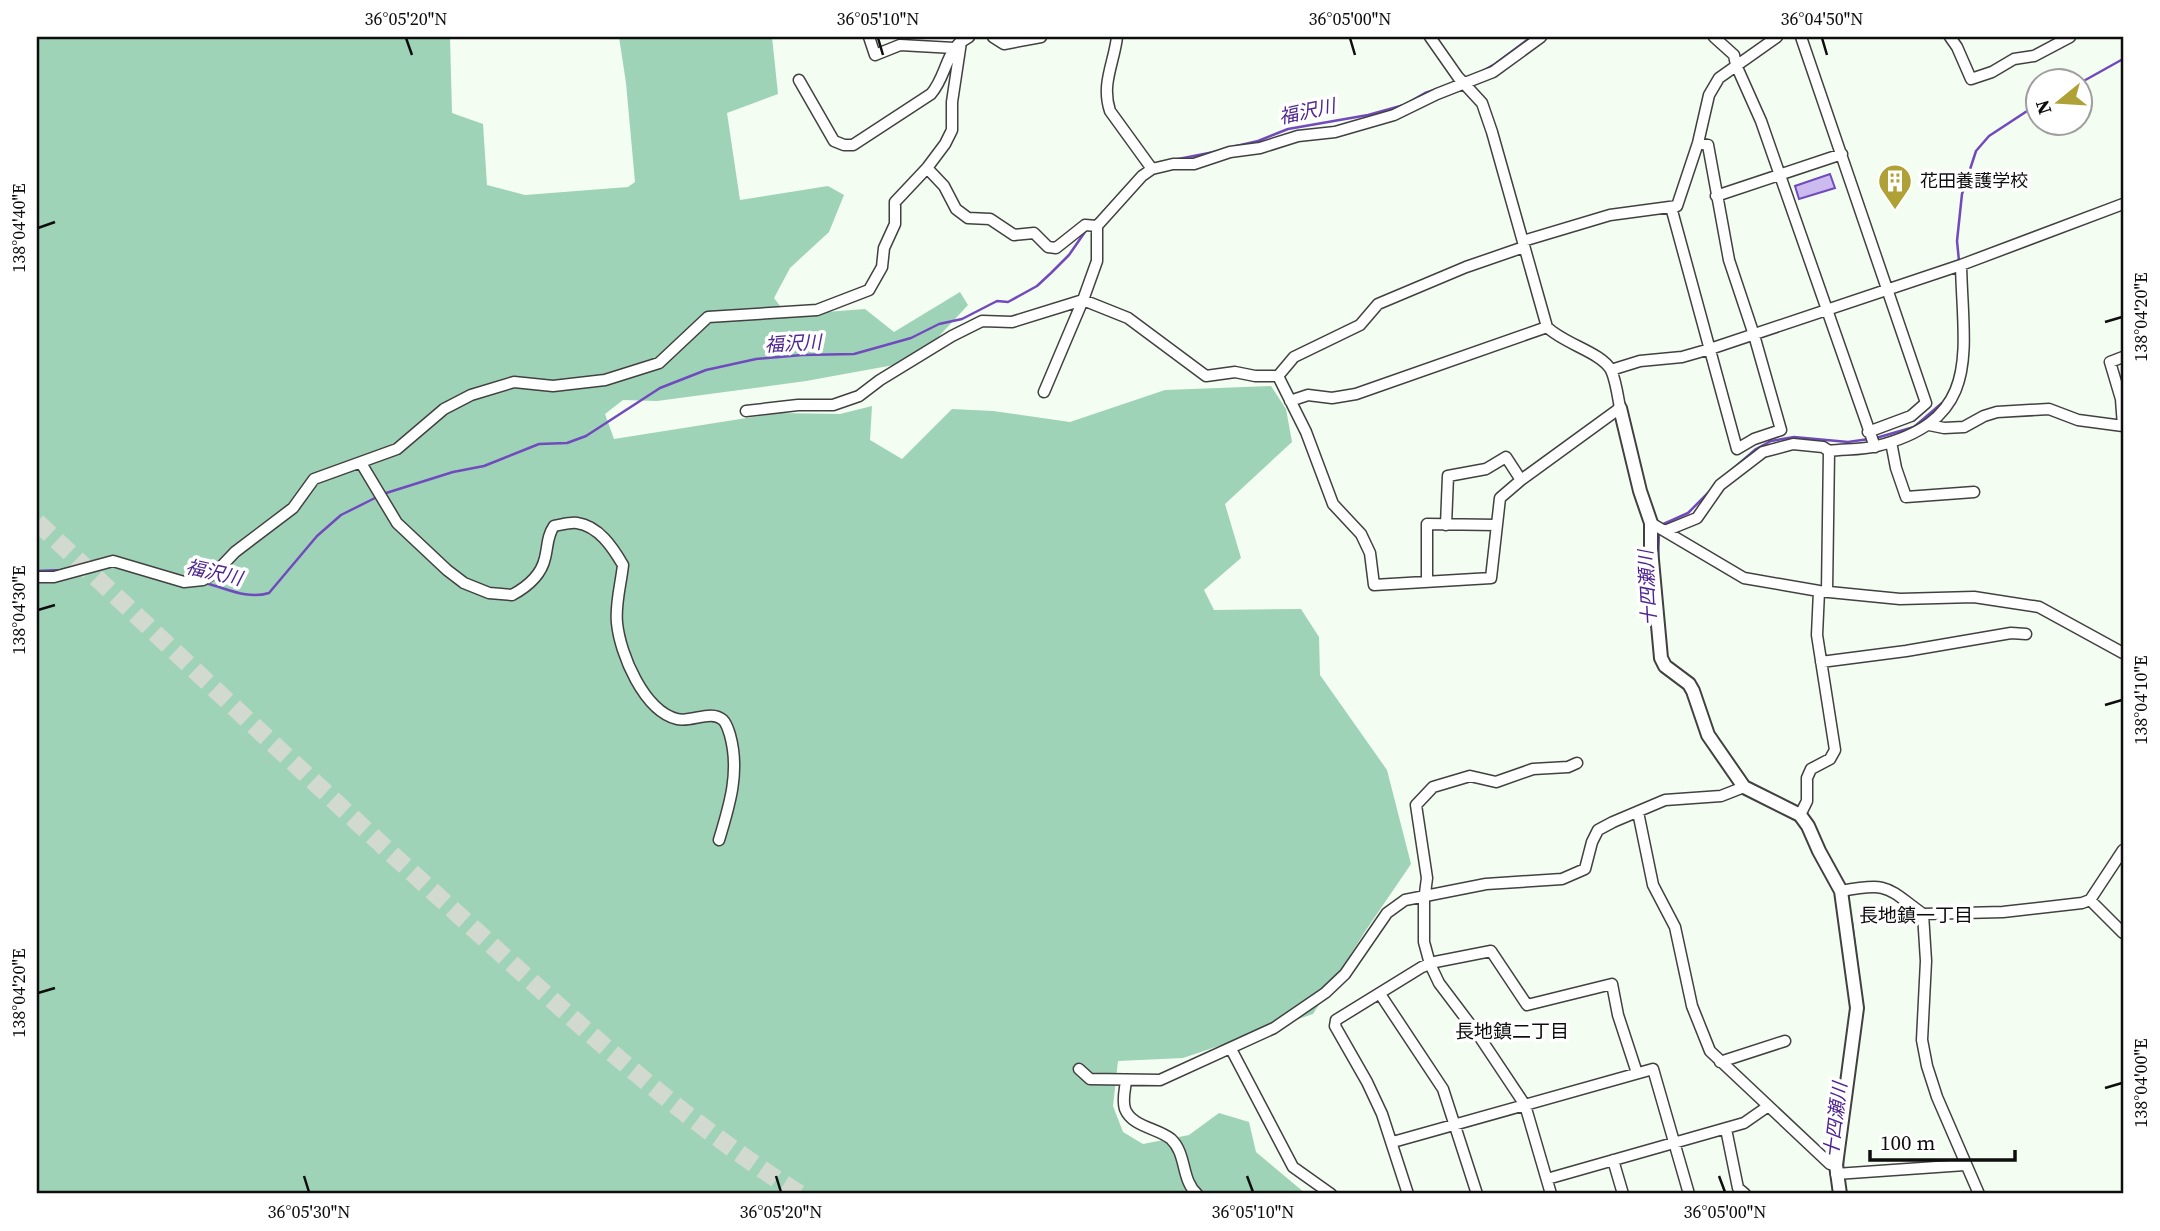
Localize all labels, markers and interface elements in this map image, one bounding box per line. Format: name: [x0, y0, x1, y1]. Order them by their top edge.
text: 36°05'20"N: [365, 6, 447, 31]
text: 36°05'10"N: [837, 6, 919, 31]
text: 36°05'00"N: [1309, 6, 1391, 31]
text: 36°04'50"N: [1781, 6, 1863, 31]
north arrow: [2024, 66, 2094, 136]
water label: 福沢川: [1276, 92, 1340, 130]
text: N: [2028, 97, 2057, 118]
building icon: 花田養護学校: [1876, 162, 1914, 211]
place label: 花田養護学校: [1920, 168, 2028, 193]
text: 138°04'40"E: [6, 183, 31, 273]
text: 138°04'20"E: [2128, 272, 2153, 362]
water label: 福沢川: [764, 328, 824, 357]
water label: 十四瀬川: [1632, 547, 1662, 627]
water label: 福沢川: [183, 553, 247, 592]
text: 138°04'30"E: [6, 565, 31, 655]
text: 138°04'10"E: [2128, 655, 2153, 745]
district label: 長地鎮一丁目: [1859, 902, 1973, 928]
text: 138°04'20"E: [6, 948, 31, 1038]
district label: 長地鎮二丁目: [1455, 1018, 1569, 1044]
text: 138°04'00"E: [2128, 1038, 2153, 1128]
water label: 十四瀬川: [1817, 1079, 1853, 1159]
scale bar: [1870, 1119, 2015, 1163]
text: 100 m: [1880, 1128, 1935, 1157]
text: 36°05'30"N: [268, 1199, 350, 1224]
text: 36°05'20"N: [740, 1199, 822, 1224]
text: 36°05'10"N: [1212, 1199, 1294, 1224]
text: 36°05'00"N: [1684, 1199, 1766, 1224]

